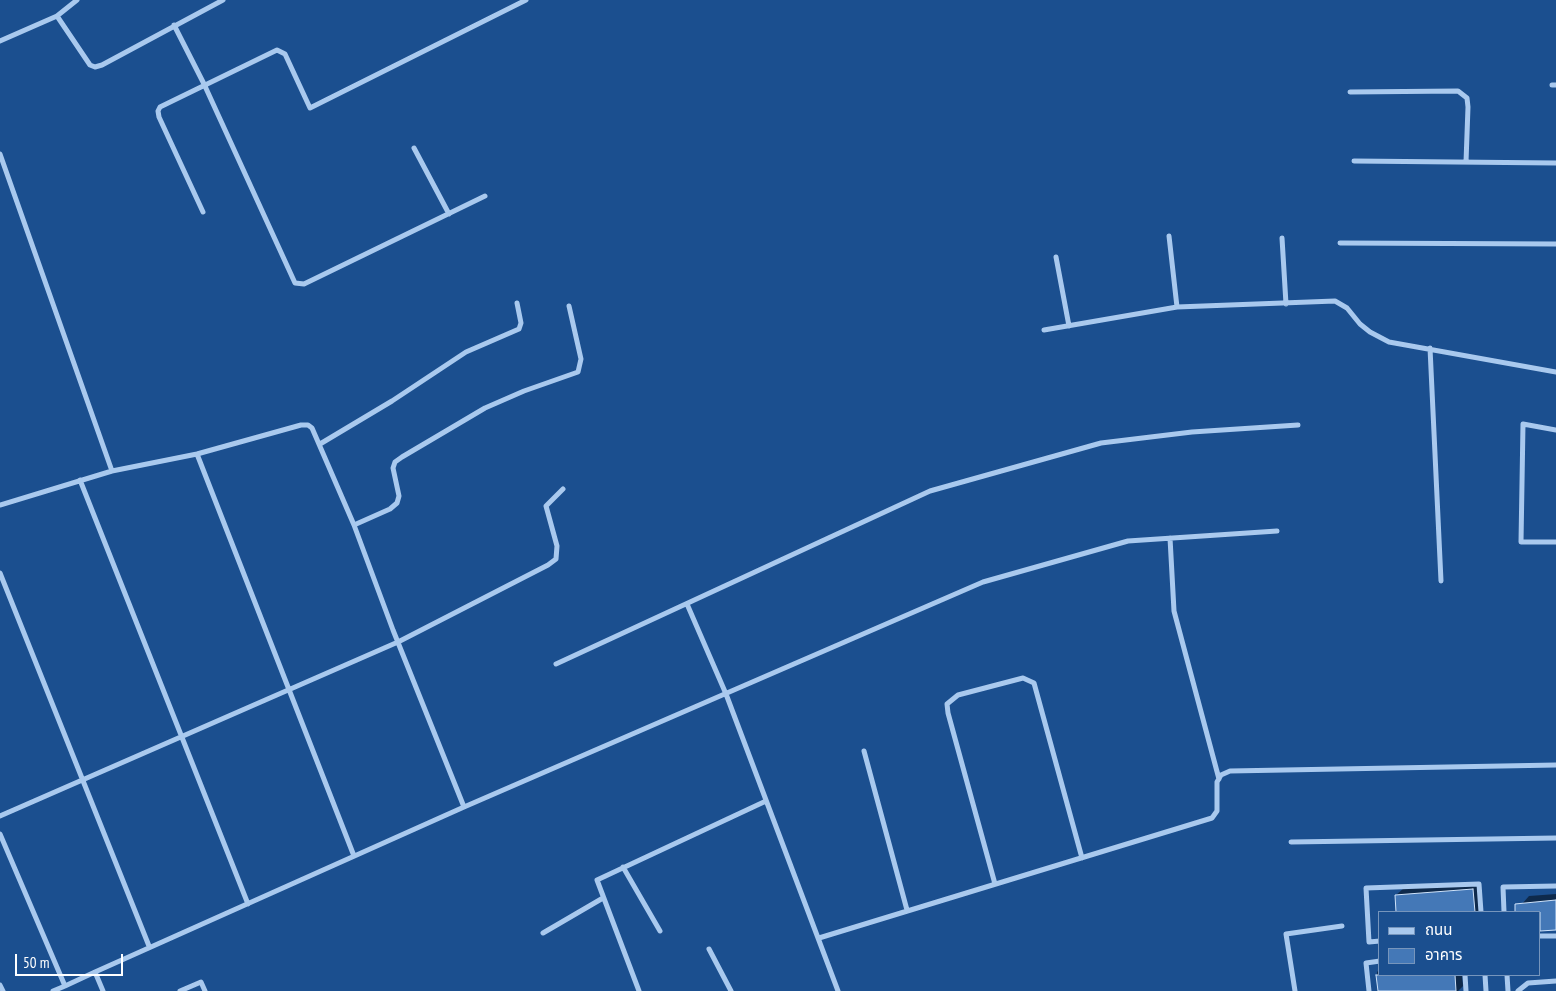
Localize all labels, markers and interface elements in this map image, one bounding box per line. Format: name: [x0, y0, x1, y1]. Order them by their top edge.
legend: [1378, 911, 1541, 976]
text: ถนน: [1425, 920, 1452, 939]
scale bar: [18, 944, 125, 976]
text: อาคาร: [1425, 945, 1462, 964]
text: 50 m: [23, 953, 49, 972]

